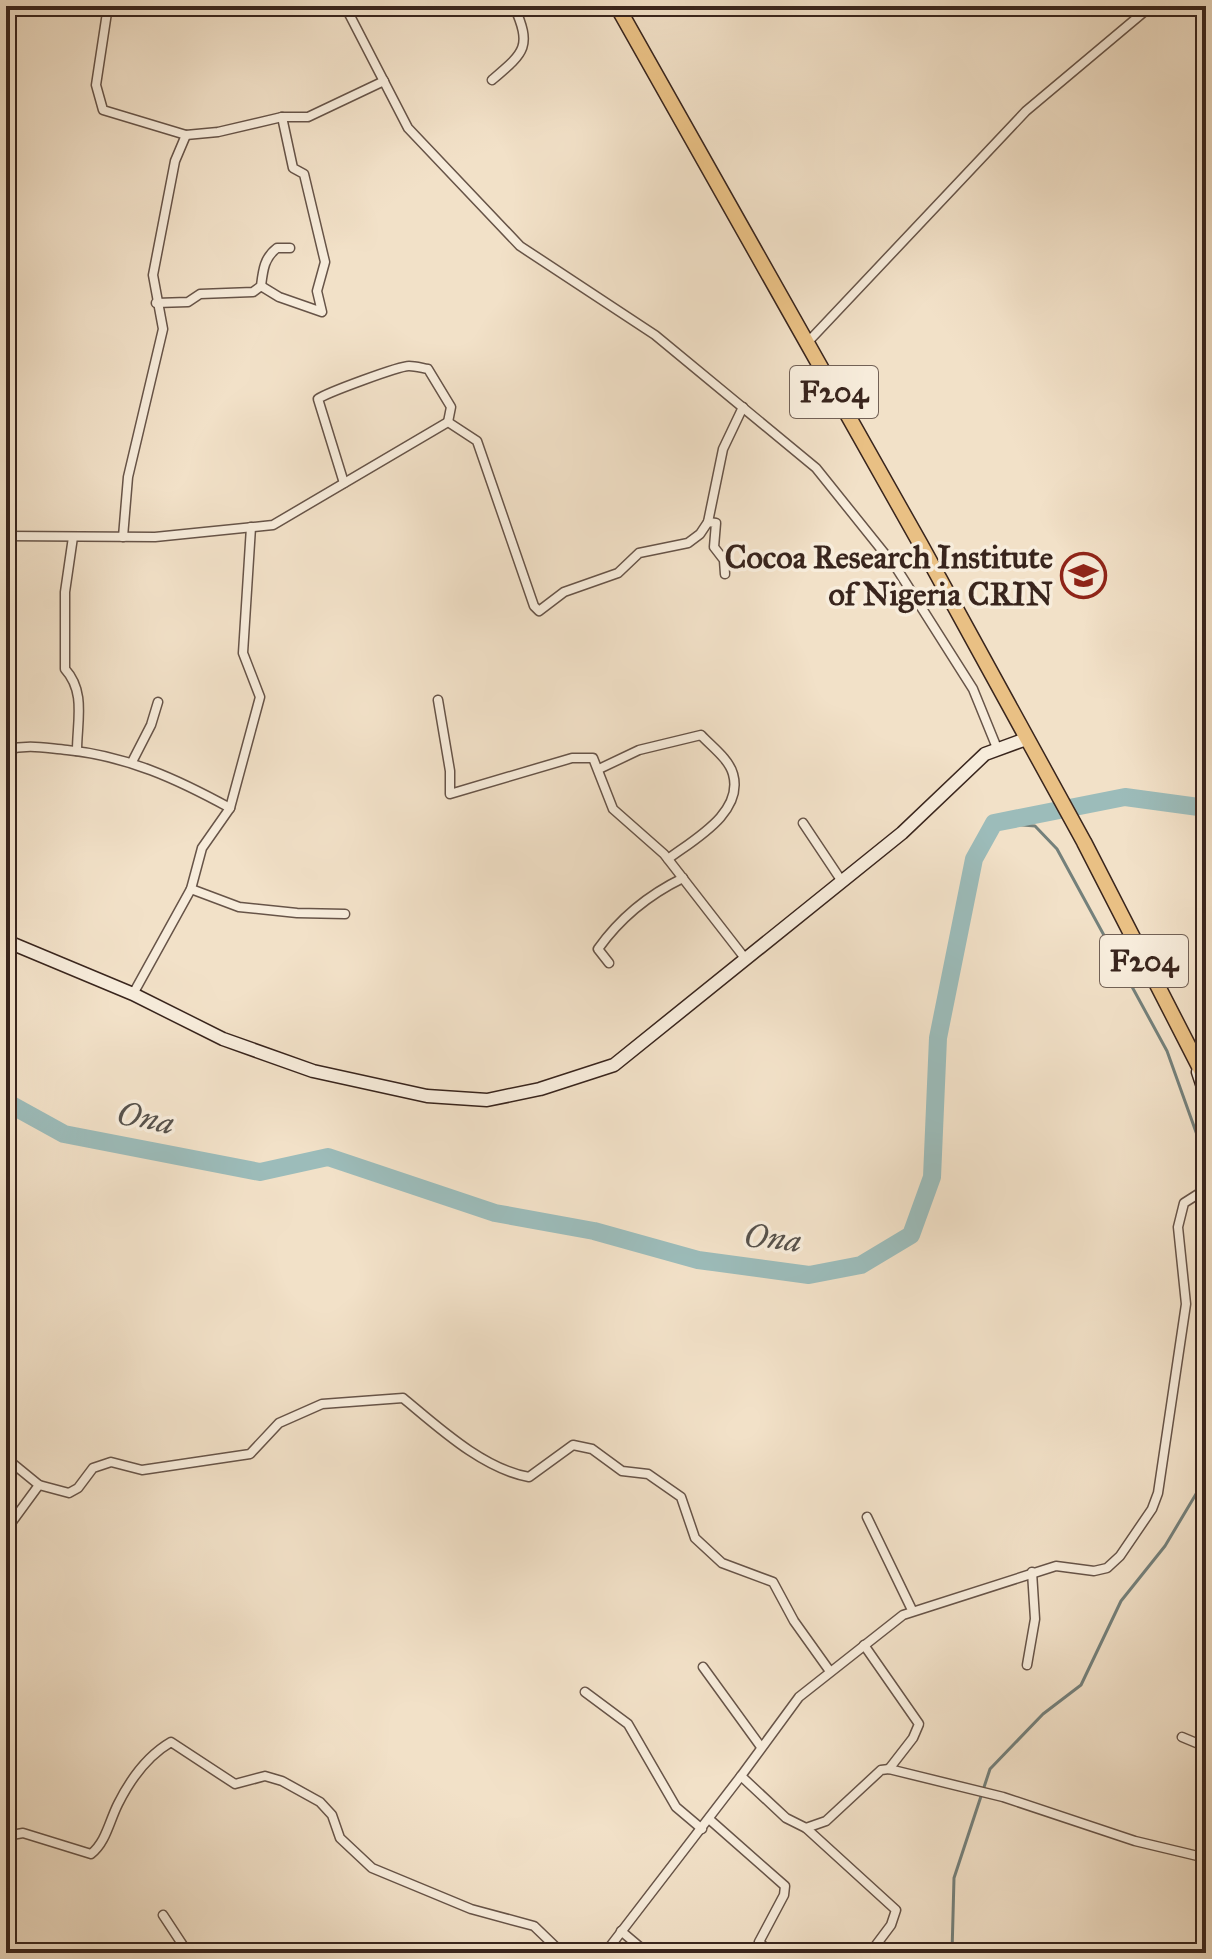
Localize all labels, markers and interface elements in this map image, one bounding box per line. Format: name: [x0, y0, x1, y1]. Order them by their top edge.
road number: F204: [790, 366, 878, 418]
place label: Cocoa Research Institute of Nigeria CRIN: [725, 538, 1053, 614]
school or university icon: Cocoa Research Institute of Nigeria CRIN: [1060, 551, 1108, 599]
road number: F204: [1100, 935, 1188, 987]
water label: Ona: [114, 1092, 178, 1143]
water label: Ona: [742, 1214, 804, 1261]

